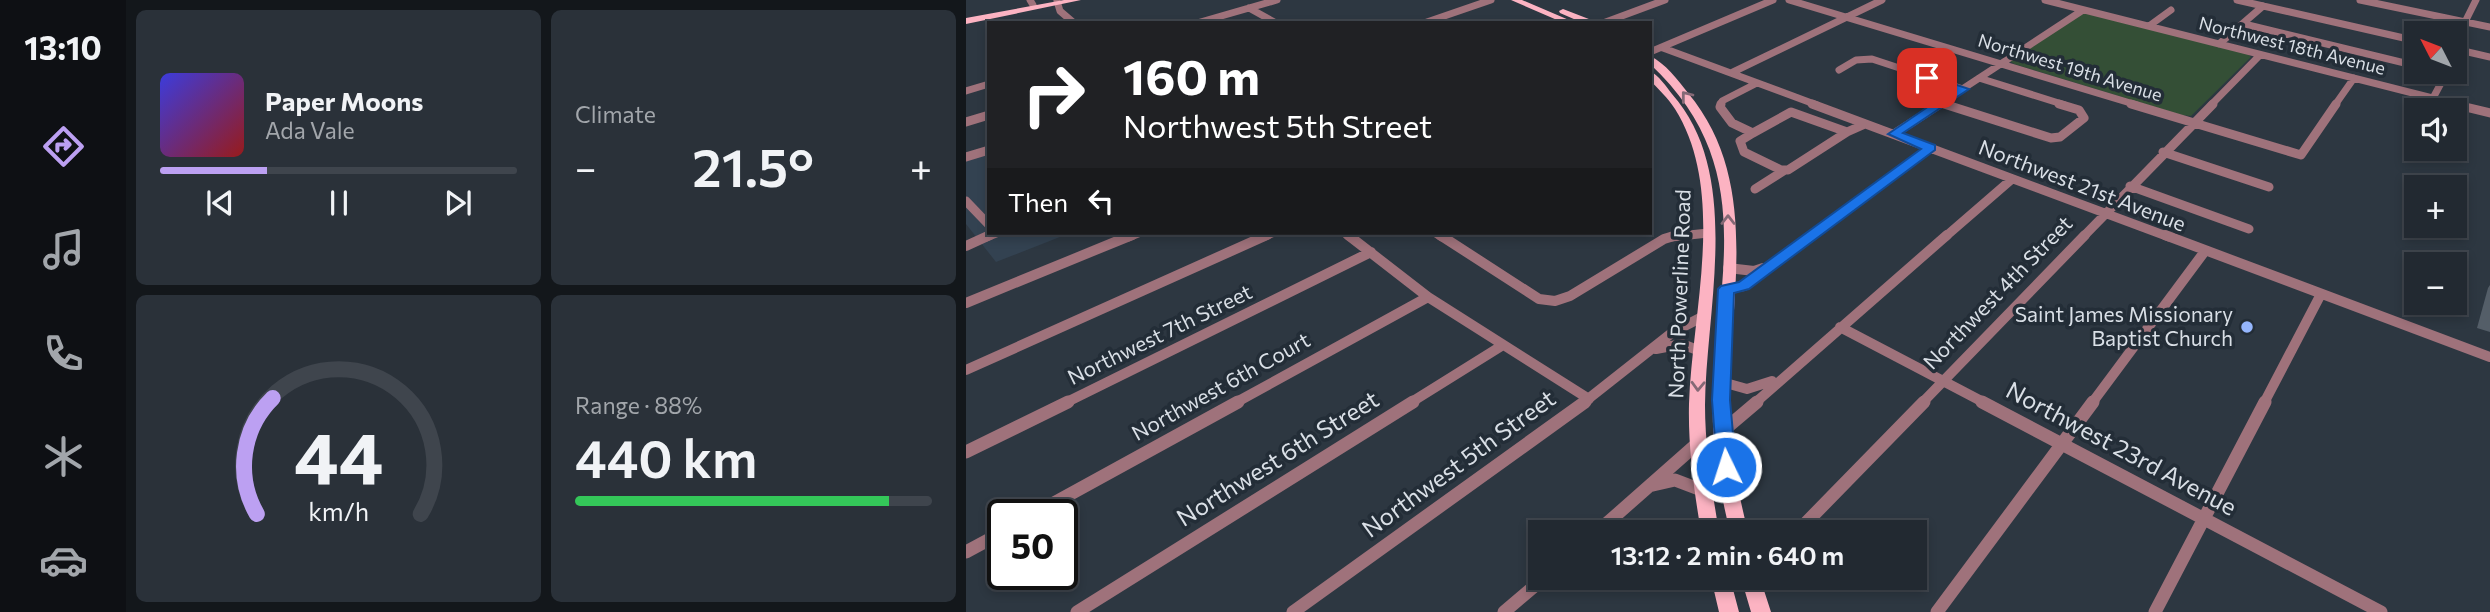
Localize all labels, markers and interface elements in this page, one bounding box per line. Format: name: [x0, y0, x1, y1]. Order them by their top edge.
street label: Northwest 18th Avenue: [2197, 11, 2388, 79]
north arrow: [2404, 21, 2468, 84]
map controls: [2404, 21, 2467, 315]
text: 13:10: [24, 27, 102, 67]
street label: Northwest 19th Avenue: [1976, 29, 2165, 106]
text: 160 m: [1123, 45, 1260, 105]
pin: [1897, 48, 1957, 108]
icon: right: [1008, 49, 1099, 140]
icon: arrive: [1908, 59, 1946, 97]
text: Paper Moons: [265, 85, 423, 116]
one-way arrow: [1682, 92, 1695, 104]
button: sound: [2404, 98, 2467, 161]
text: Climate: [575, 100, 656, 128]
text: Northwest 5th Street: [1123, 105, 1432, 145]
text: Ada Vale: [265, 116, 355, 144]
icon: directions: [39, 122, 88, 171]
text: 21.5°: [692, 134, 814, 198]
street label: Northwest 21st Avenue: [1976, 134, 2190, 236]
text: −: [575, 143, 597, 190]
text: +: [910, 143, 932, 190]
button: +: [2404, 175, 2467, 238]
icon: left: [1082, 182, 1120, 220]
icon: previous: [201, 184, 239, 222]
icon: pause: [320, 184, 358, 222]
icon: next: [439, 184, 477, 222]
text: Then: [1008, 186, 1068, 217]
street label: North Powerline Road: [1662, 189, 1695, 399]
street label: Northwest 4th Street: [1917, 210, 2077, 374]
one-way arrow: [1721, 215, 1736, 226]
icon: music: [39, 225, 88, 274]
button: −: [2404, 252, 2467, 315]
street label: Northwest 7th Street: [1063, 278, 1256, 389]
place label: Saint James Missionary Baptist Church: [2015, 301, 2233, 350]
marker: Saint James Missionary Baptist Church: [2239, 319, 2255, 335]
street label: Northwest 6th Court: [1127, 326, 1314, 445]
icon: phone: [39, 329, 88, 378]
street label: Northwest 23rd Avenue: [2002, 375, 2242, 521]
one-way arrow: [1691, 381, 1706, 392]
street label: Northwest 5th Street: [1356, 383, 1561, 543]
street label: Northwest 6th Street: [1171, 384, 1384, 532]
text: Range · 88%: [575, 391, 702, 419]
text: 44: [294, 411, 383, 500]
text: 440 km: [575, 425, 757, 489]
position arrow: [1689, 430, 1763, 504]
icon: climate: [39, 432, 88, 481]
text: km/h: [308, 496, 369, 526]
speed limit sign: 50: [987, 499, 1078, 590]
icon: car: [39, 536, 88, 585]
text: 13:12 · 2 min · 640 m: [1611, 539, 1844, 570]

